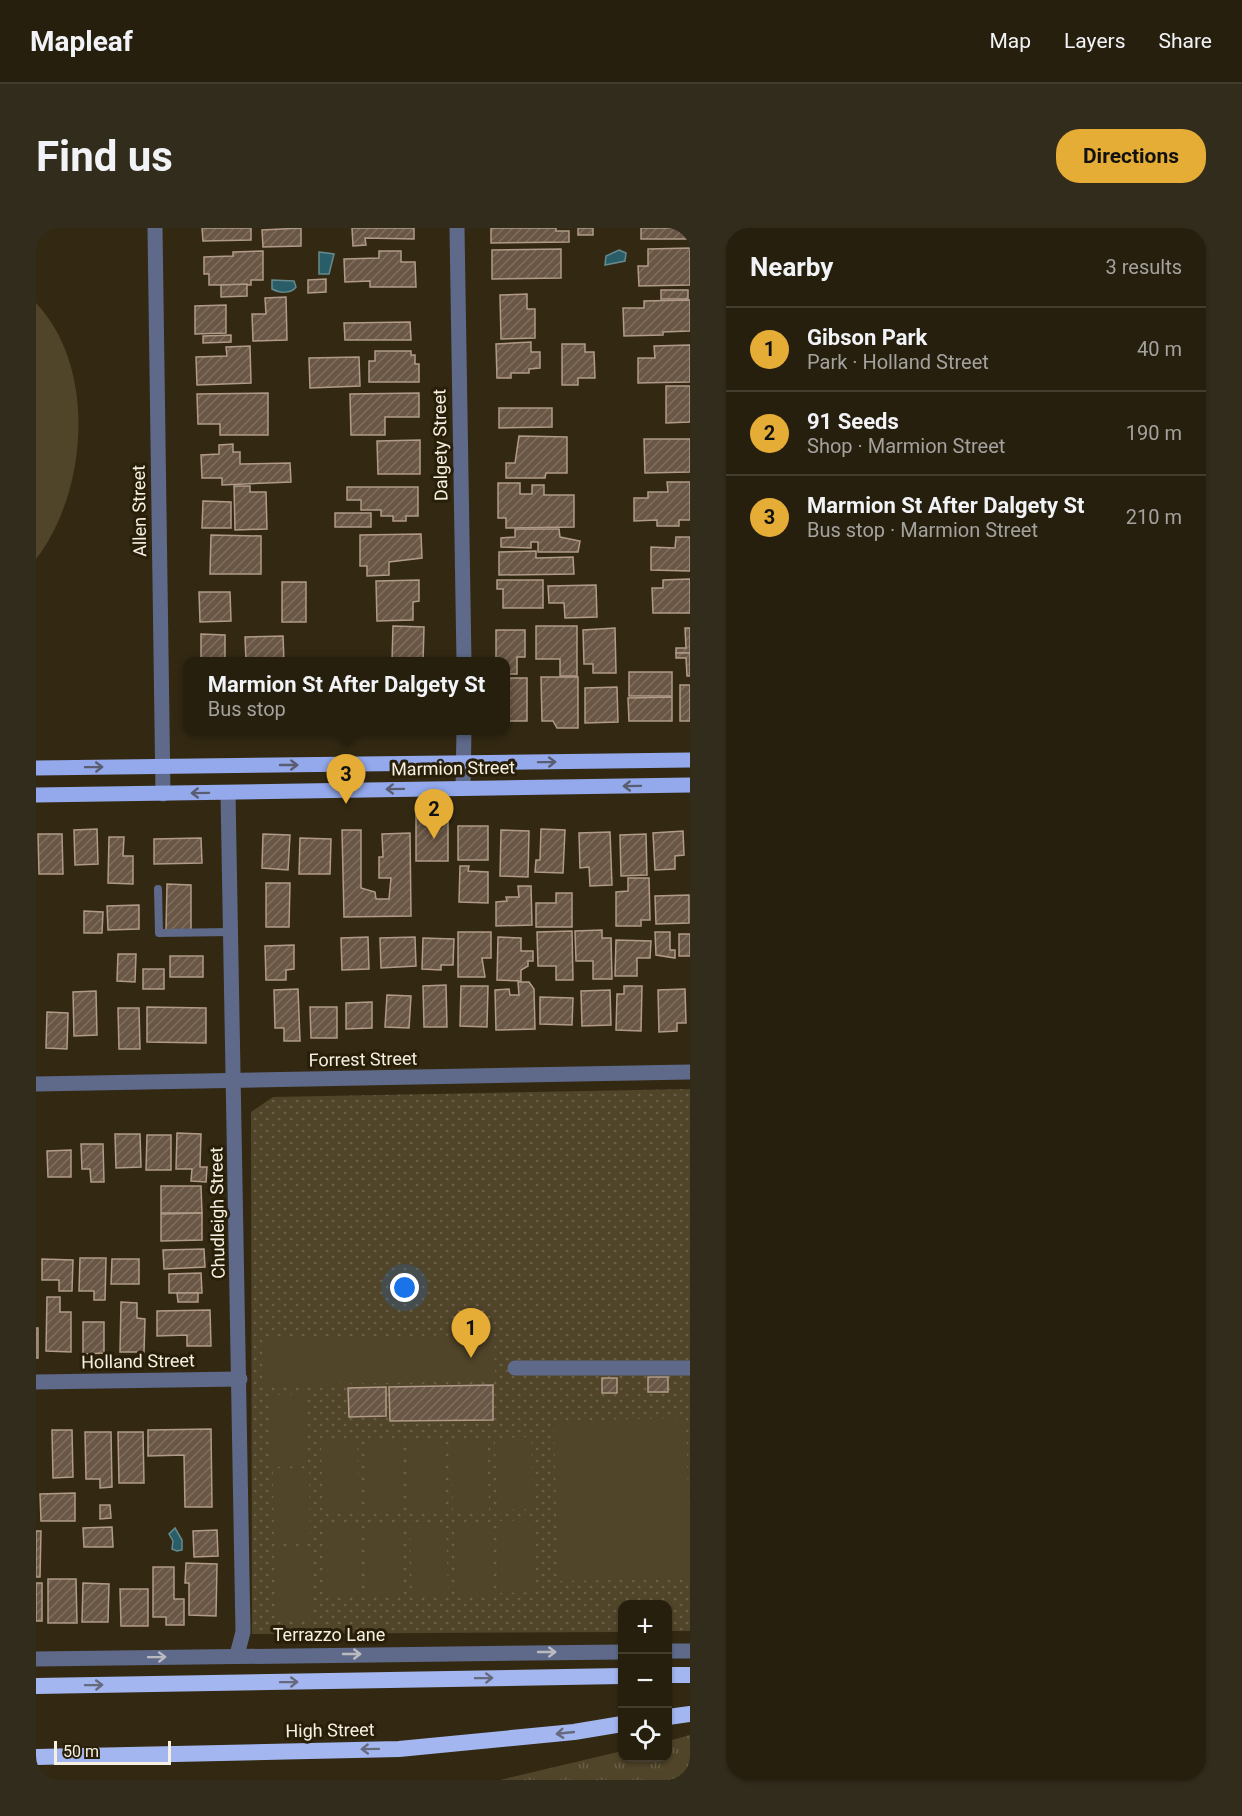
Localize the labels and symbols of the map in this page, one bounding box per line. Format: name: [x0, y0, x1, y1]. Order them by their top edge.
street label: Dalgety Street: [429, 389, 451, 501]
street label: Allen Street: [128, 465, 150, 557]
pin: 3: [326, 754, 366, 804]
street label: Marmion Street: [391, 756, 515, 780]
one-way arrow: [537, 756, 557, 768]
one-way arrow: [279, 759, 299, 771]
one-way arrow: [84, 761, 104, 773]
one-way arrow: [622, 780, 642, 791]
one-way arrow: [385, 783, 405, 795]
one-way arrow: [190, 788, 210, 799]
pin: 2: [414, 790, 454, 839]
street label: Forrest Street: [308, 1048, 418, 1070]
street label: Chudleigh Street: [205, 1147, 229, 1279]
your location: [390, 1273, 419, 1302]
pin: 1: [452, 1308, 490, 1358]
street label: Holland Street: [81, 1350, 195, 1372]
street label: Terrazzo Lane: [273, 1624, 385, 1645]
one-way arrow: [537, 1646, 557, 1658]
one-way arrow: [342, 1648, 362, 1660]
one-way arrow: [147, 1651, 167, 1663]
one-way arrow: [474, 1673, 494, 1684]
one-way arrow: [279, 1676, 299, 1687]
one-way arrow: [84, 1680, 104, 1691]
street label: High Street: [285, 1719, 375, 1741]
one-way arrow: [555, 1728, 575, 1739]
scale bar: [54, 1738, 171, 1766]
one-way arrow: [361, 1743, 381, 1755]

